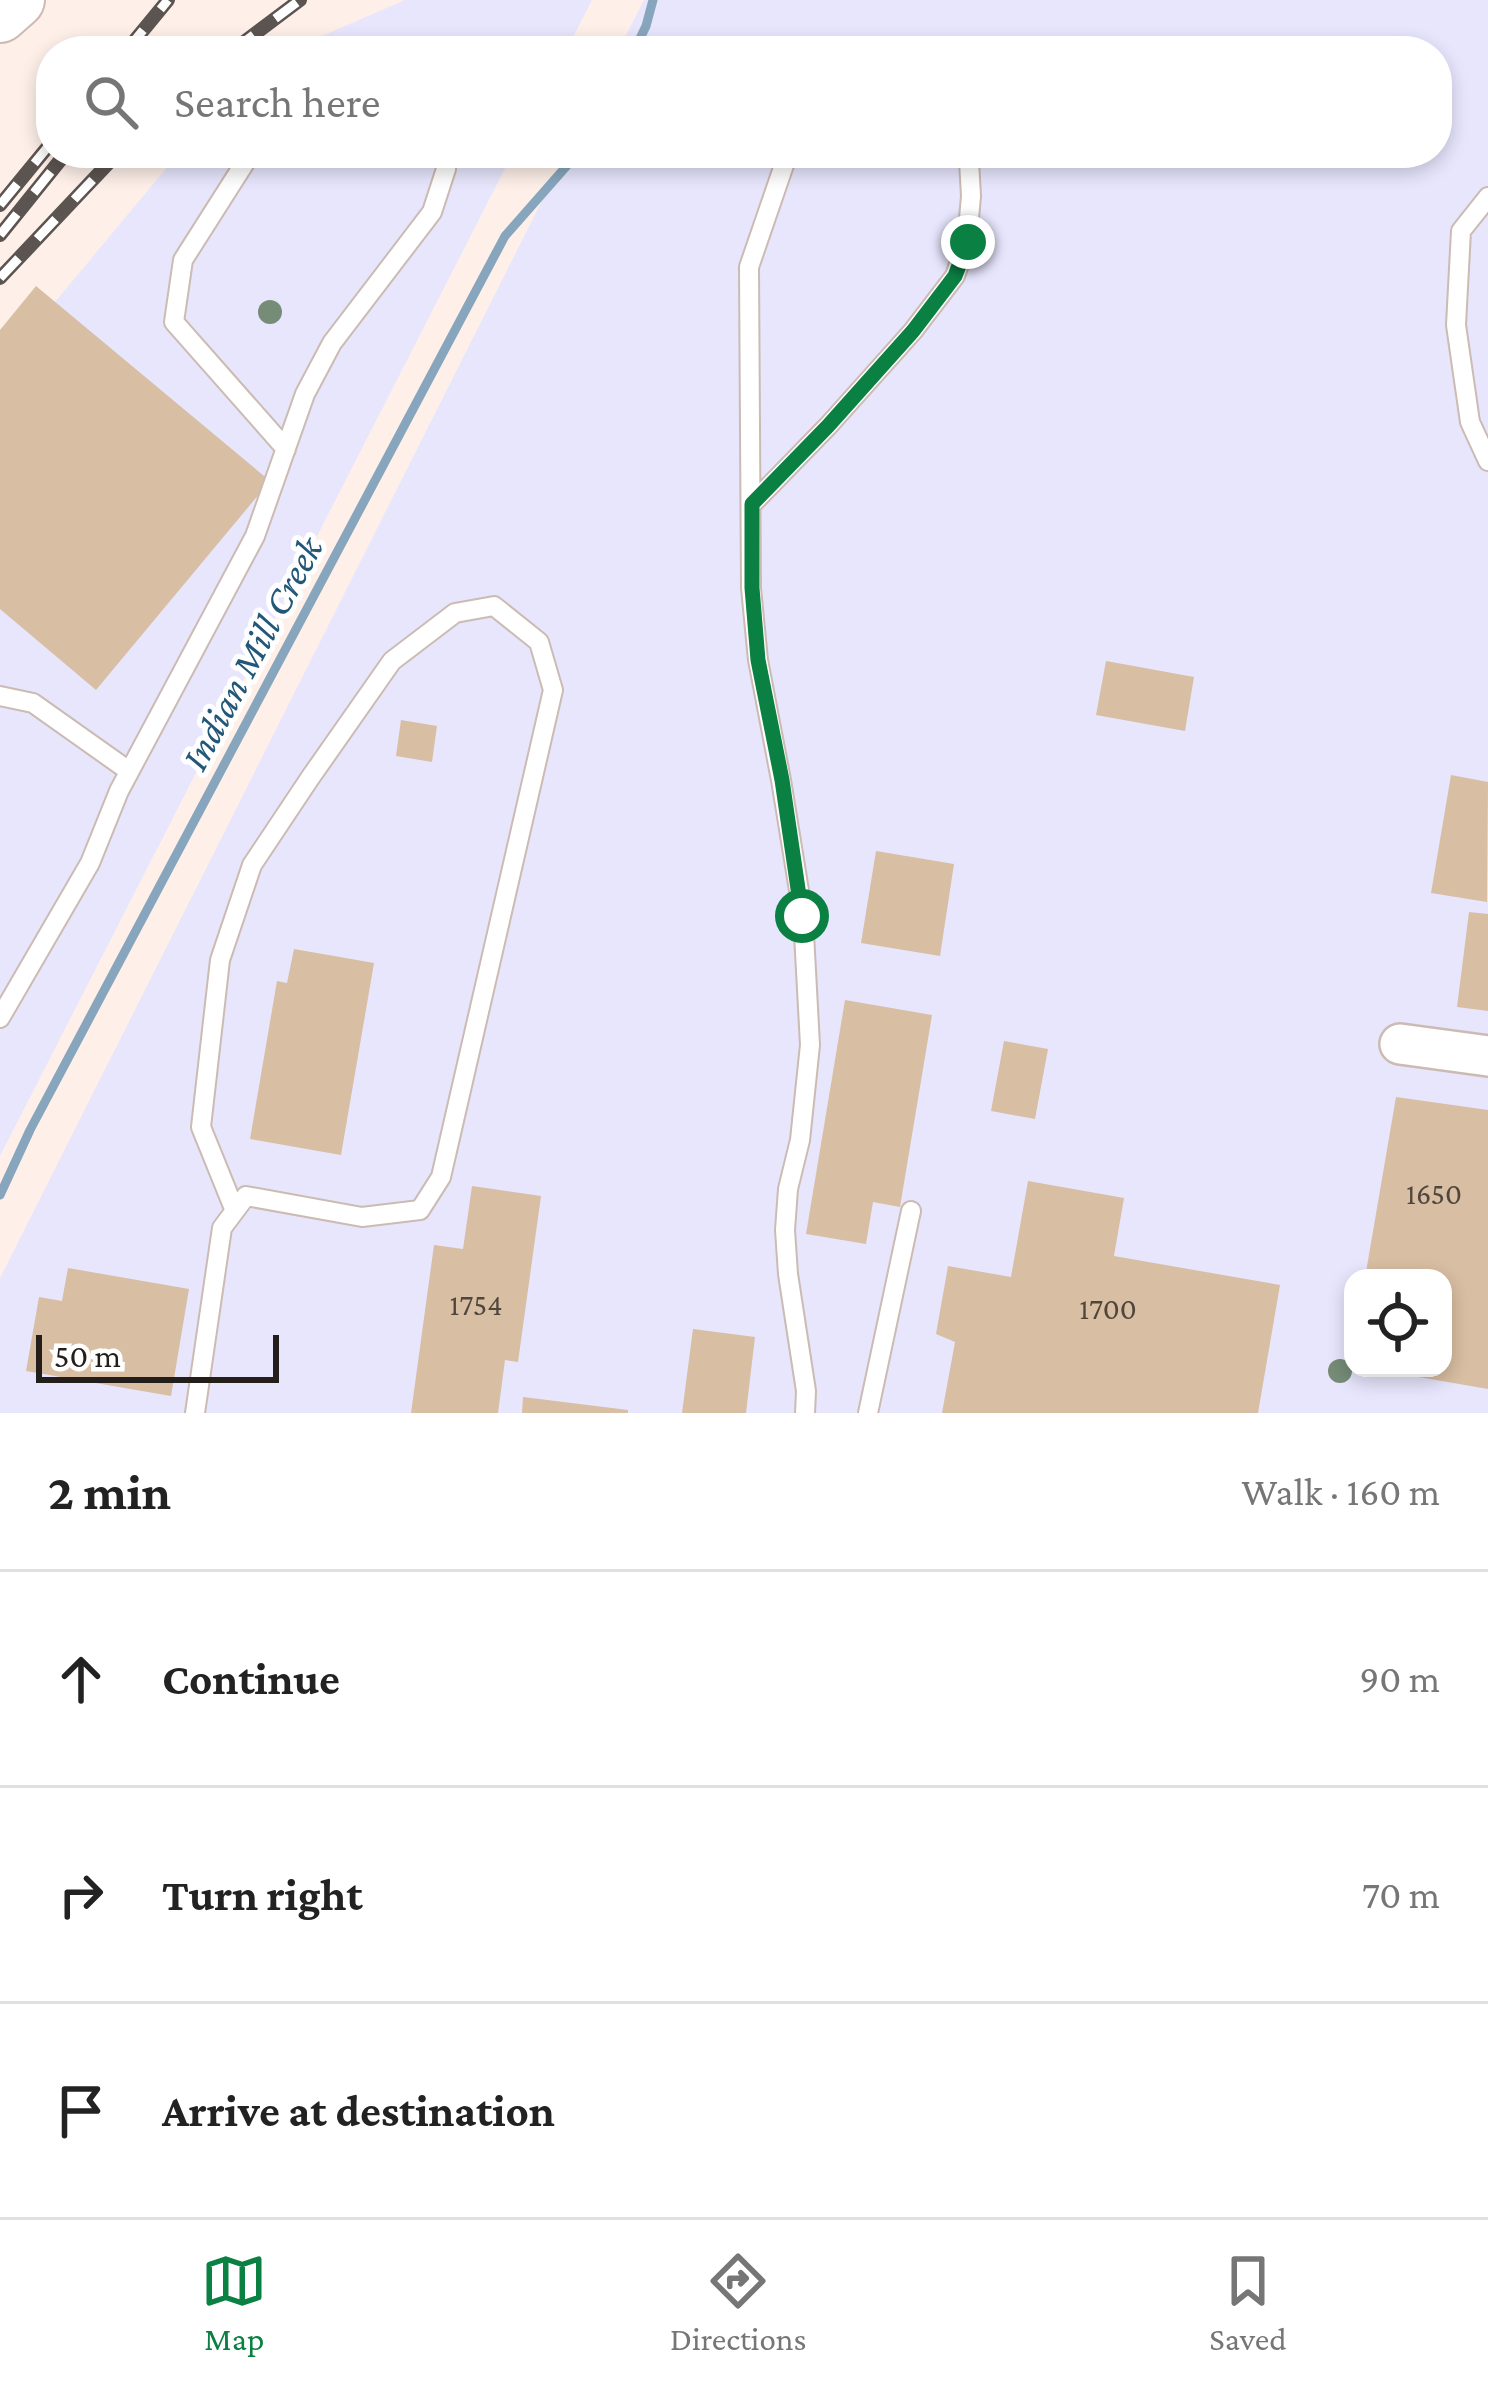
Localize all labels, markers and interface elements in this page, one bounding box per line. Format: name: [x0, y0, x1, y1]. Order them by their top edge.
search box: [36, 36, 1452, 168]
icon: search: [78, 69, 144, 135]
text: Search here: [174, 77, 381, 127]
route end: [941, 215, 995, 269]
water label: Indian Mill Creek: [172, 528, 332, 777]
route start: [775, 889, 829, 943]
house number: 1650: [1406, 1177, 1462, 1210]
map controls: [1344, 1269, 1452, 1377]
button: locate: [1344, 1269, 1452, 1377]
house number: 1754: [450, 1288, 502, 1321]
house number: 1700: [1079, 1292, 1137, 1325]
scale bar: [36, 1329, 279, 1382]
text: 50 m: [54, 1337, 121, 1374]
text: 2 min: [48, 1463, 171, 1520]
text: Walk · 160 m: [1242, 1470, 1440, 1513]
icon: ahead: [48, 1646, 114, 1712]
text: Continue: [162, 1654, 340, 1704]
text: 90 m: [1359, 1657, 1440, 1700]
icon: right: [48, 1862, 114, 1928]
text: Turn right: [162, 1870, 363, 1920]
text: 70 m: [1362, 1873, 1440, 1916]
icon: arrive: [48, 2078, 114, 2144]
text: Arrive at destination: [162, 2086, 555, 2136]
tab: Map: [201, 2248, 267, 2357]
tab: Directions: [670, 2248, 807, 2357]
tab: Saved: [1209, 2248, 1287, 2357]

